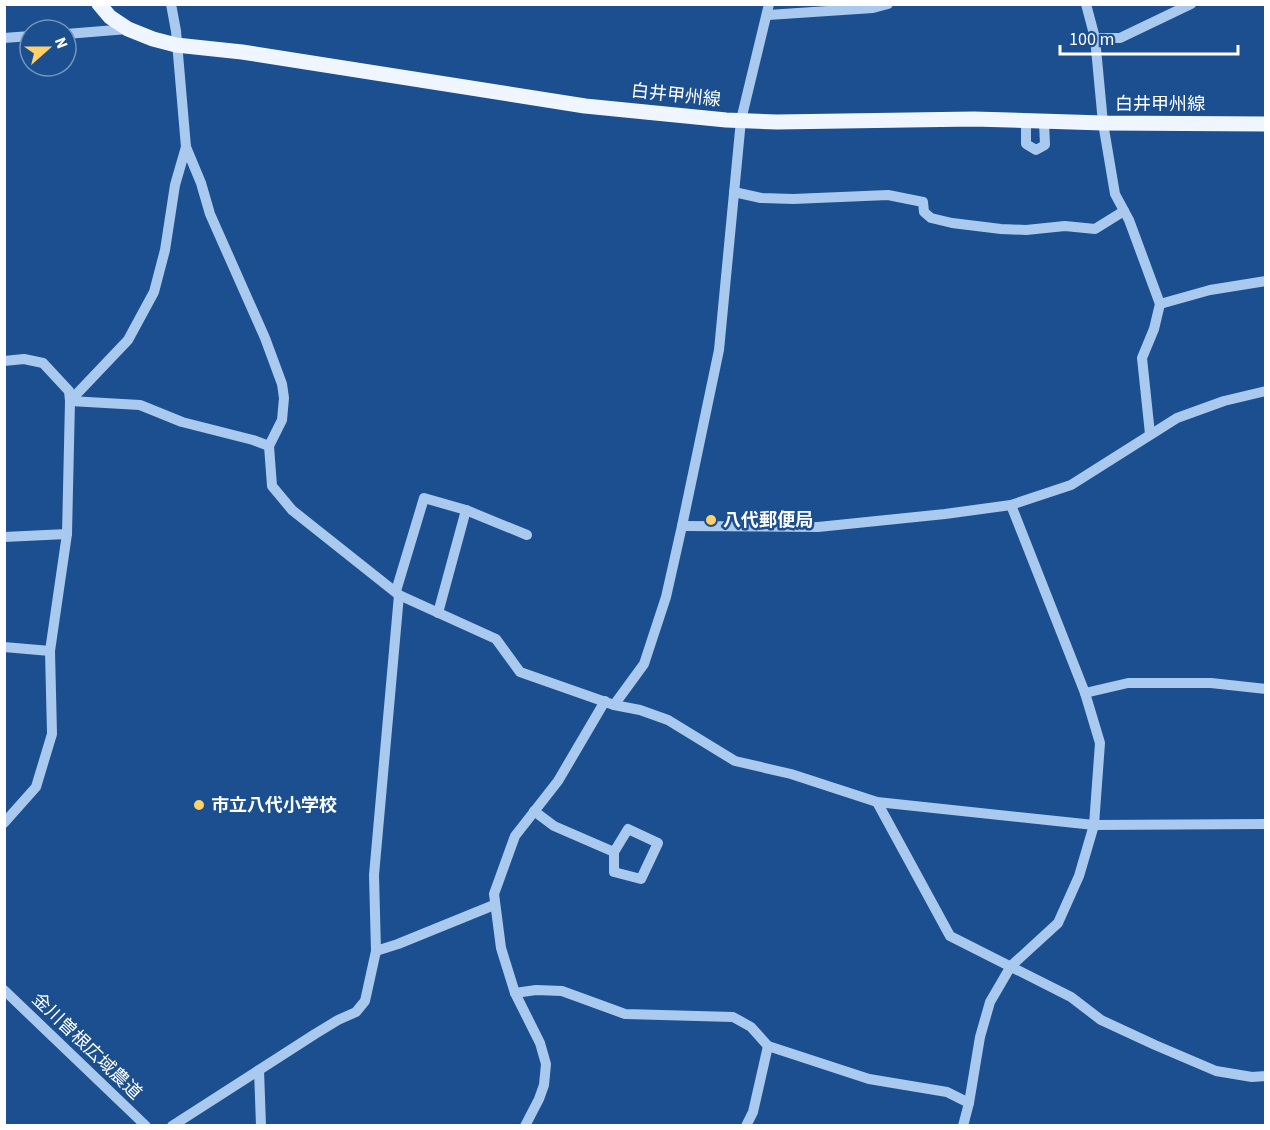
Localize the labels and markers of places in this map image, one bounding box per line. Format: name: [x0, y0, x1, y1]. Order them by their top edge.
place label: 八代郵便局: [723, 508, 813, 533]
marker: 八代郵便局: [704, 513, 718, 527]
place label: 市立八代小学校: [211, 793, 337, 818]
marker: 市立八代小学校: [192, 798, 206, 812]

